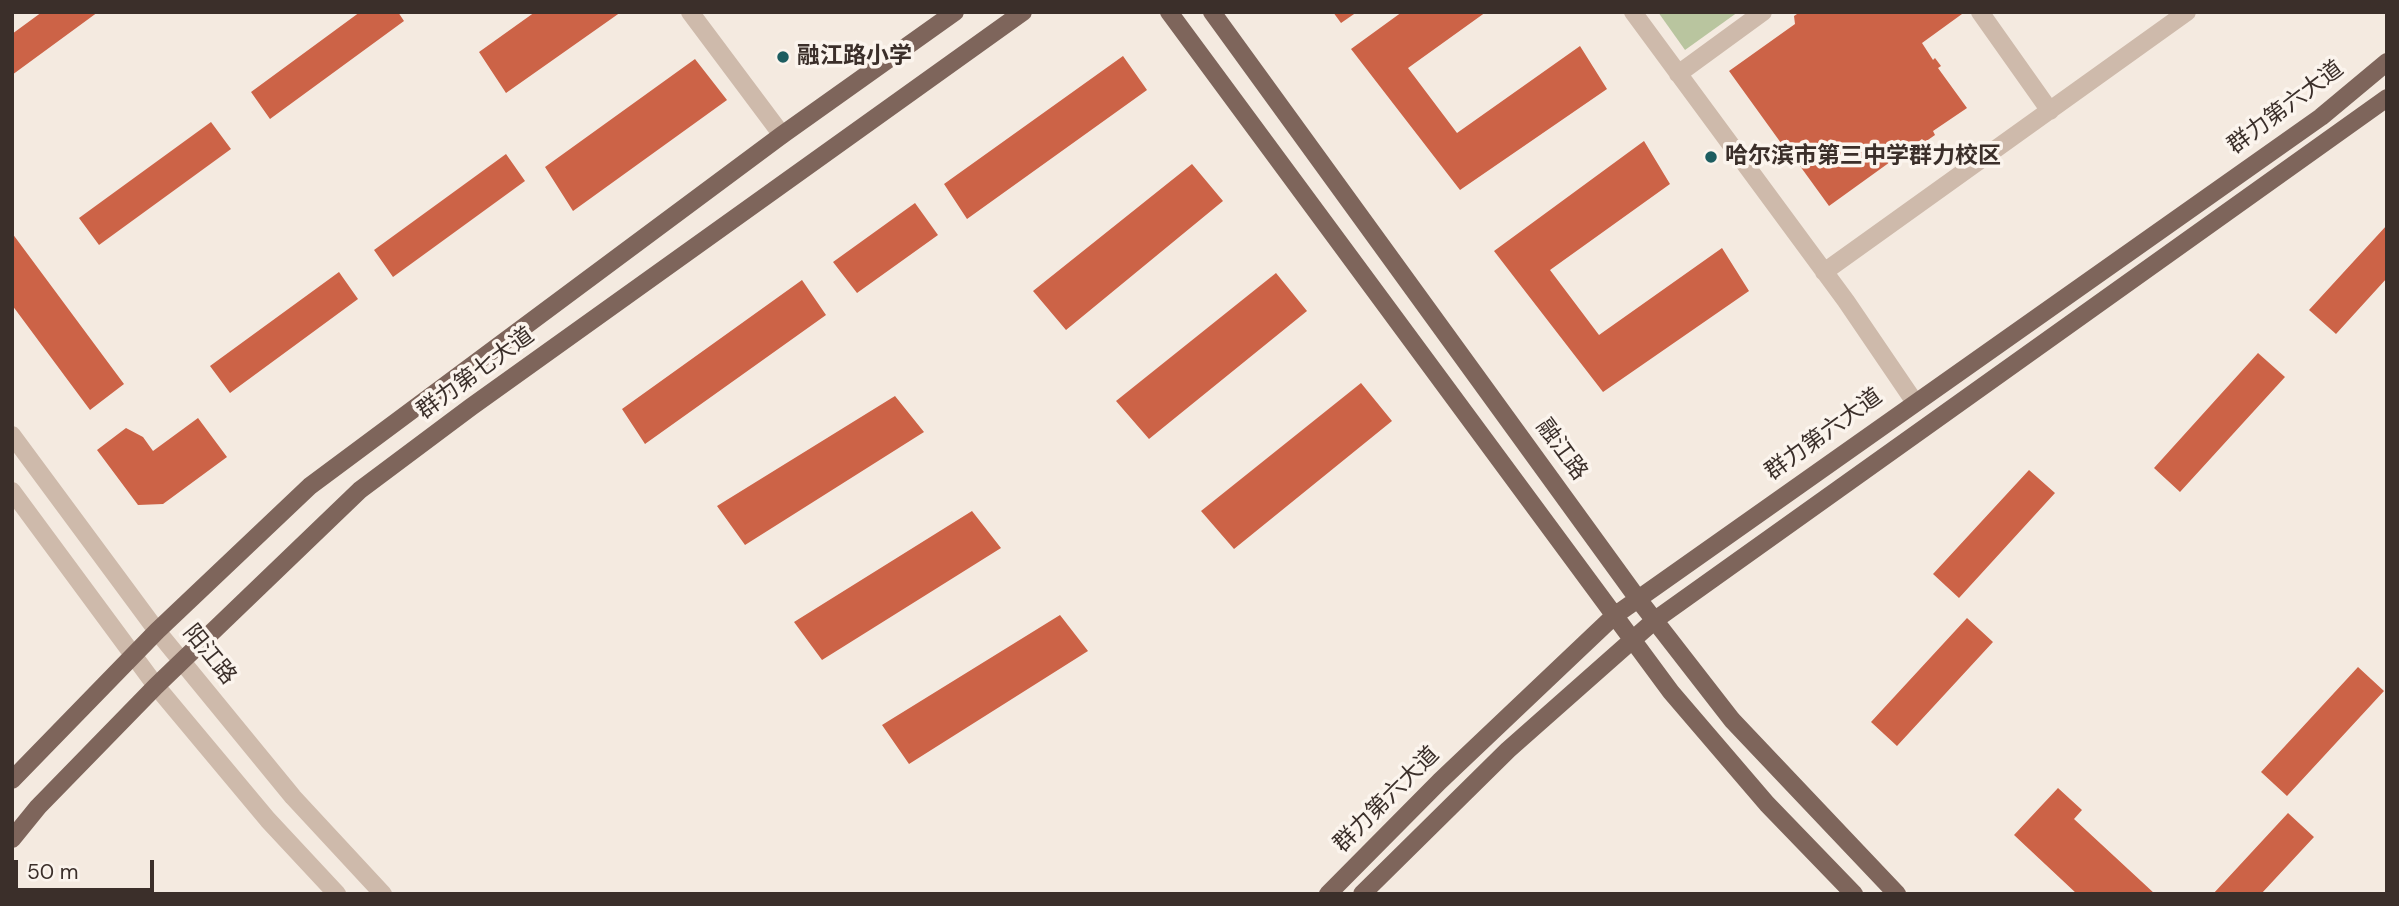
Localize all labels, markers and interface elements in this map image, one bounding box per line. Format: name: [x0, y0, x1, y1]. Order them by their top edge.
place label: 融江路小学: [797, 43, 912, 71]
marker: 融江路小学: [775, 49, 791, 65]
street label: 群力第六大道: [2223, 55, 2349, 161]
place label: 哈尔滨市第三中学群力校区: [1725, 143, 2001, 171]
marker: 哈尔滨市第三中学群力校区: [1703, 149, 1719, 165]
street label: 群力第七大道: [412, 322, 540, 426]
street label: 群力第六大道: [1760, 383, 1888, 487]
street label: 融江路: [1530, 414, 1592, 486]
street label: 阳江路: [177, 620, 241, 690]
street label: 群力第六大道: [1328, 741, 1446, 859]
scale bar: [18, 846, 158, 890]
text: 50 m: [27, 858, 78, 886]

